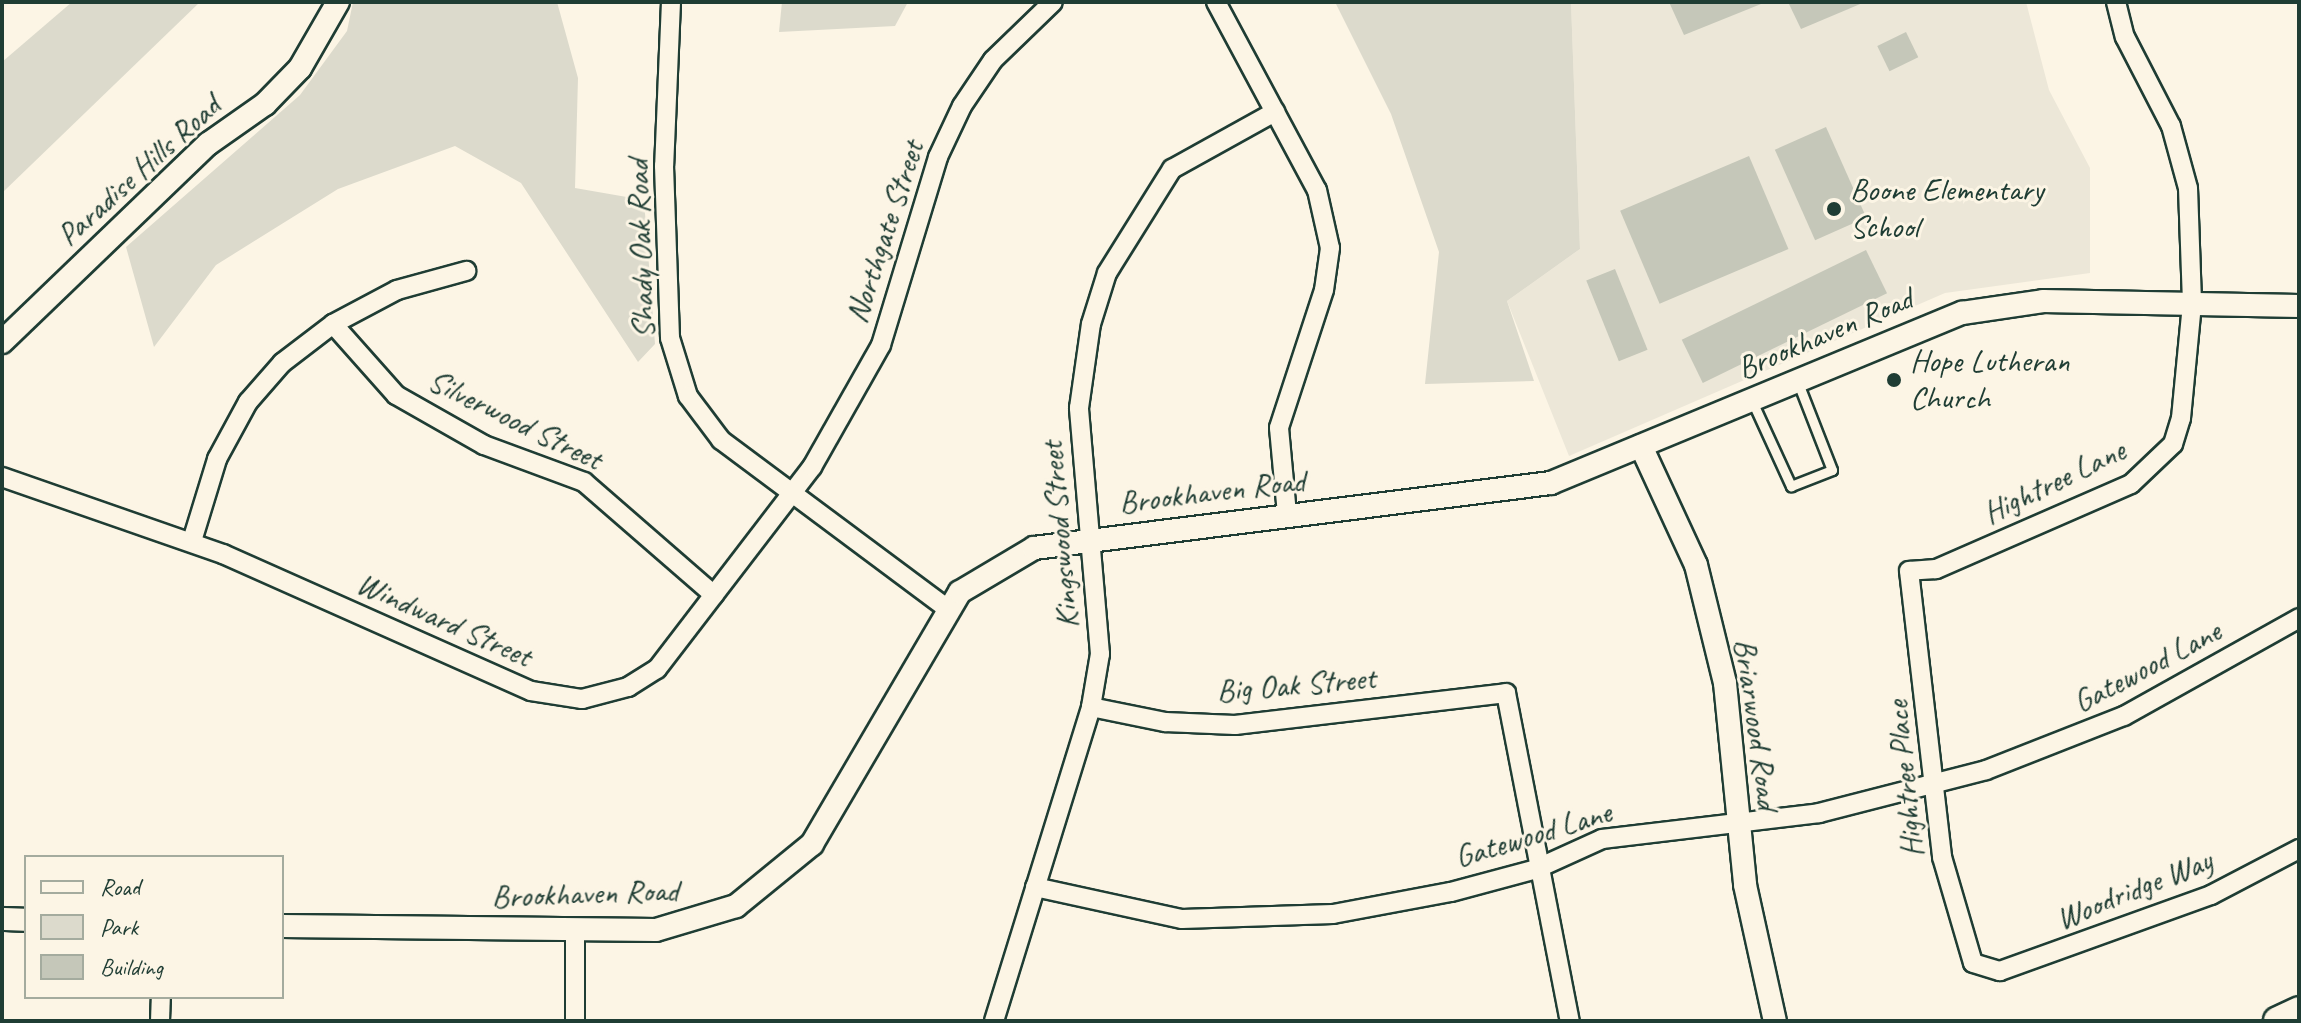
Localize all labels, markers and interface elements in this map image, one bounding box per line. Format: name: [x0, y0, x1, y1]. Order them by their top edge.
street label: Paradise Hills Road: [49, 88, 229, 254]
street label: Northgate Street: [837, 136, 933, 328]
street label: Shady Oak Road: [619, 159, 663, 339]
place label: Boone Elementary School: [1850, 172, 2045, 247]
marker: Boone Elementary School: [1825, 200, 1843, 218]
street label: Brookhaven Road: [1732, 280, 1918, 388]
place label: Hope Lutheran Church: [1910, 343, 2068, 418]
street label: Silverwood Street: [422, 361, 608, 479]
marker: Hope Lutheran Church: [1885, 371, 1903, 389]
street label: Hightree Lane: [1977, 431, 2131, 533]
street label: Kingswood Street: [1033, 440, 1087, 630]
street label: Brookhaven Road: [1117, 462, 1307, 522]
street label: Windward Street: [350, 564, 538, 676]
street label: Gatewood Lane: [2066, 612, 2228, 722]
street label: Briarwood Road: [1725, 636, 1787, 812]
street label: Big Oak Street: [1214, 659, 1378, 711]
street label: Hightree Place: [1878, 699, 1932, 859]
street label: Gatewood Lane: [1450, 793, 1616, 877]
street label: Woodridge Way: [2050, 841, 2218, 939]
legend: [24, 855, 284, 999]
text: Road: [100, 872, 140, 902]
street label: Brookhaven Road: [491, 872, 679, 916]
text: Park: [100, 912, 138, 942]
text: Building: [100, 952, 163, 982]

